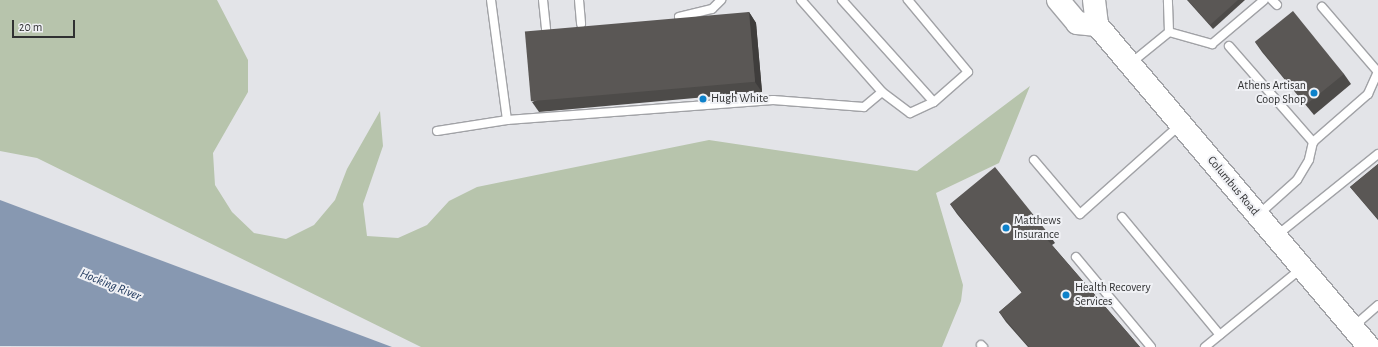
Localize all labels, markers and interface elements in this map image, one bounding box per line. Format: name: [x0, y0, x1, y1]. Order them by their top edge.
scale bar: [14, 12, 77, 38]
text: 20 m: [19, 21, 42, 33]
place label: Athens Artisan Coop Shop: [1238, 79, 1306, 107]
marker: Athens Artisan Coop Shop: [1309, 88, 1319, 98]
place label: Hugh White: [711, 92, 768, 106]
marker: Hugh White: [698, 94, 708, 104]
street label: Columbus Road: [1204, 153, 1262, 219]
place label: Matthews Insurance: [1014, 214, 1061, 242]
marker: Matthews Insurance: [1001, 223, 1011, 233]
water label: Hocking River: [77, 267, 143, 305]
place label: Health Recovery Services: [1075, 281, 1151, 309]
marker: Health Recovery Services: [1060, 289, 1072, 301]

